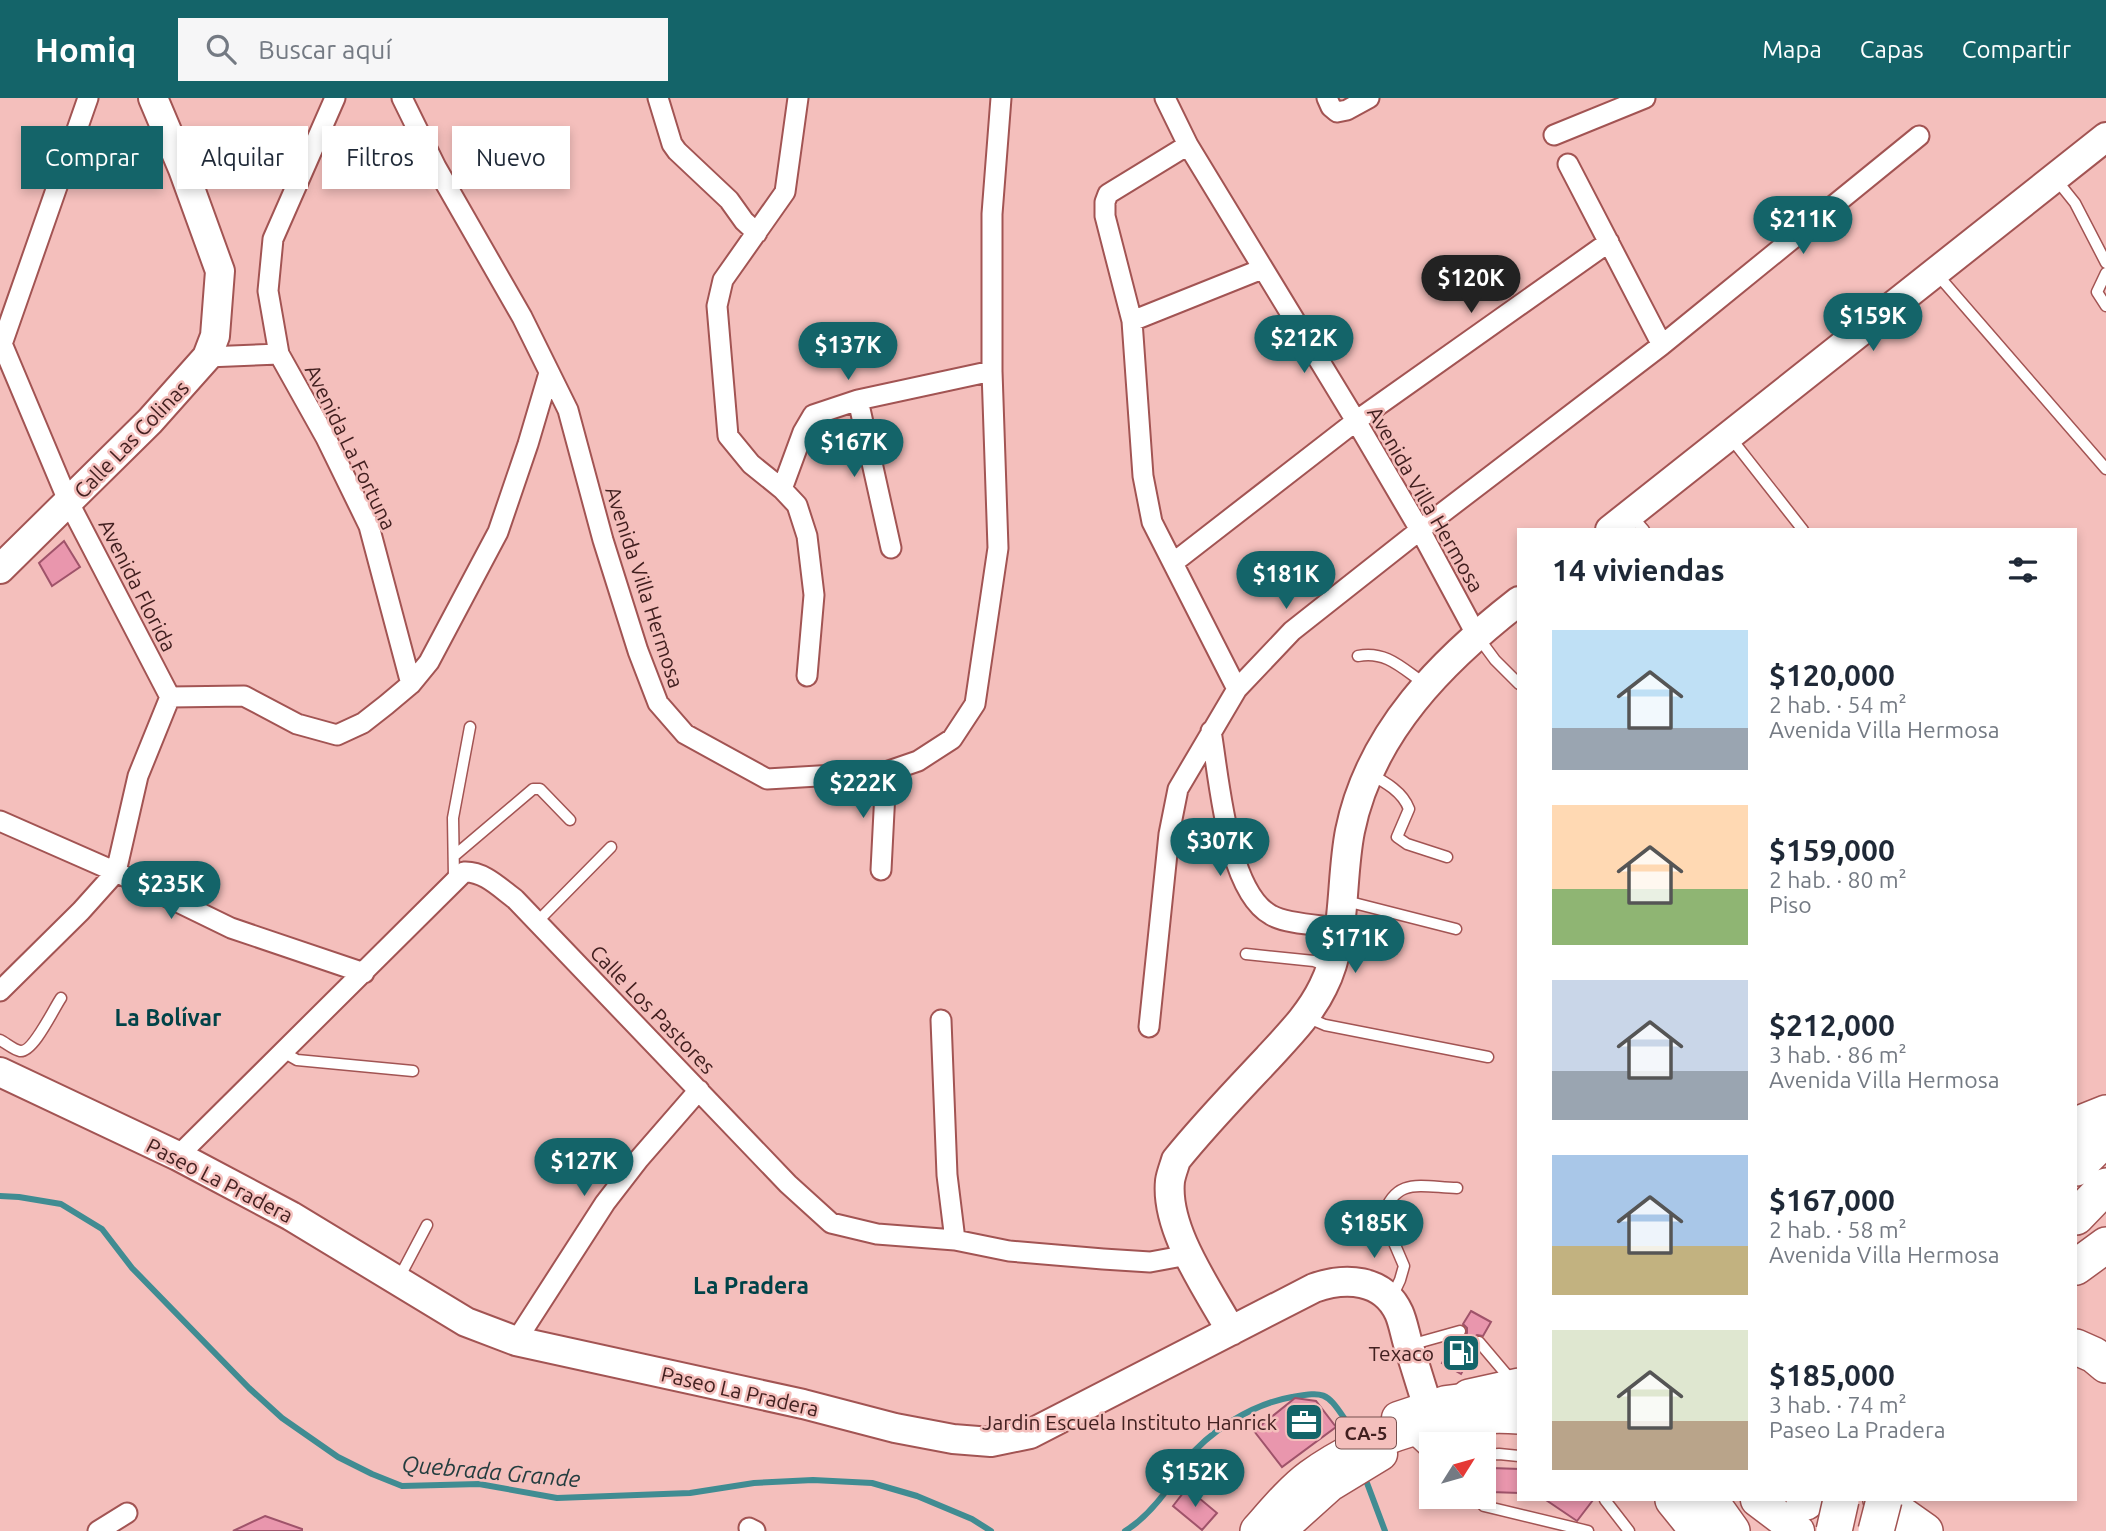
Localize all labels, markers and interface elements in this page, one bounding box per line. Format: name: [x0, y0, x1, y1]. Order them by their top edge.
search box: [178, 18, 668, 81]
icon: search: [202, 30, 240, 68]
text: Homiq: [35, 31, 136, 68]
text: Buscar aquí: [258, 35, 392, 64]
text: Mapa: [1762, 36, 1822, 63]
text: Capas: [1860, 36, 1924, 63]
text: Compartir: [1962, 36, 2071, 63]
chip: Comprar: [21, 126, 163, 189]
chip: Alquilar: [177, 126, 308, 189]
chip: Filtros: [322, 126, 438, 189]
chip: Nuevo: [452, 126, 570, 189]
pin: $211K: [1754, 197, 1852, 256]
text: $211K: [1769, 206, 1837, 231]
pin: $120K: [1422, 256, 1520, 315]
text: $120K: [1437, 265, 1505, 290]
pin: $159K: [1824, 294, 1922, 353]
text: $159K: [1839, 303, 1907, 328]
pin: $212K: [1255, 316, 1353, 375]
pin: $137K: [799, 322, 897, 382]
text: $212K: [1270, 325, 1338, 350]
text: $137K: [814, 332, 882, 357]
street label: Avenida La Fortuna: [301, 360, 401, 534]
street label: Calle Las Colinas: [69, 375, 193, 503]
street label: Avenida Villa Hermosa: [1363, 402, 1489, 596]
pin: $167K: [805, 420, 903, 479]
text: $167K: [820, 429, 888, 454]
street label: Avenida Villa Hermosa: [601, 483, 689, 691]
street label: Avenida Florida: [94, 515, 182, 655]
icon: filters: [2004, 551, 2042, 589]
pin: $181K: [1237, 552, 1335, 611]
text: 14 viviendas: [1552, 553, 1725, 587]
text: $181K: [1252, 561, 1320, 586]
icon: home: [1608, 658, 1692, 742]
text: $120,000: [1769, 658, 1895, 692]
text: 2 hab. · 54 m²: [1769, 692, 1907, 717]
text: Avenida Villa Hermosa: [1769, 717, 1999, 742]
pin: $222K: [814, 760, 912, 820]
text: $222K: [829, 770, 897, 795]
pin: $307K: [1171, 818, 1269, 878]
text: $307K: [1186, 828, 1254, 853]
icon: home: [1608, 833, 1692, 917]
text: $159,000: [1769, 833, 1895, 867]
pin: $235K: [122, 862, 220, 921]
text: 2 hab. · 80 m²: [1769, 867, 1907, 892]
text: $235K: [137, 871, 205, 896]
text: Piso: [1769, 892, 1812, 917]
pin: $171K: [1306, 916, 1404, 975]
text: $171K: [1321, 925, 1389, 950]
street label: Calle Los Pastores: [586, 940, 720, 1078]
district label: La Bolívar: [114, 1005, 222, 1030]
icon: home: [1608, 1008, 1692, 1092]
text: $212,000: [1769, 1008, 1895, 1042]
text: 3 hab. · 86 m²: [1769, 1042, 1907, 1067]
text: Avenida Villa Hermosa: [1769, 1067, 1999, 1092]
street label: Paseo La Pradera: [143, 1133, 297, 1227]
pin: $127K: [535, 1138, 633, 1198]
text: $127K: [550, 1148, 618, 1173]
icon: home: [1608, 1183, 1692, 1267]
text: $167,000: [1769, 1183, 1895, 1217]
pin: $185K: [1325, 1200, 1423, 1260]
text: $185K: [1340, 1210, 1408, 1235]
text: 2 hab. · 58 m²: [1769, 1217, 1907, 1242]
text: Avenida Villa Hermosa: [1769, 1242, 1999, 1267]
district label: La Pradera: [693, 1273, 809, 1298]
fuel station icon: Texaco: [1440, 1332, 1482, 1374]
place label: Texaco: [1368, 1341, 1434, 1365]
icon: home: [1608, 1358, 1692, 1442]
text: $185,000: [1769, 1358, 1895, 1392]
street label: Paseo La Pradera: [659, 1361, 821, 1421]
text: 3 hab. · 74 m²: [1769, 1392, 1907, 1417]
office icon: Jardin Escuela Instituto Hanrick: [1283, 1401, 1325, 1443]
place label: Jardin Escuela Instituto Hanrick: [982, 1410, 1277, 1434]
text: Paseo La Pradera: [1769, 1417, 1946, 1442]
road number: CA-5: [1336, 1418, 1396, 1448]
north arrow: [1419, 1432, 1496, 1508]
map controls: [1419, 1432, 1496, 1509]
pin: $152K: [1146, 1450, 1244, 1509]
water label: Quebrada Grande: [401, 1451, 582, 1491]
text: $152K: [1161, 1459, 1229, 1484]

